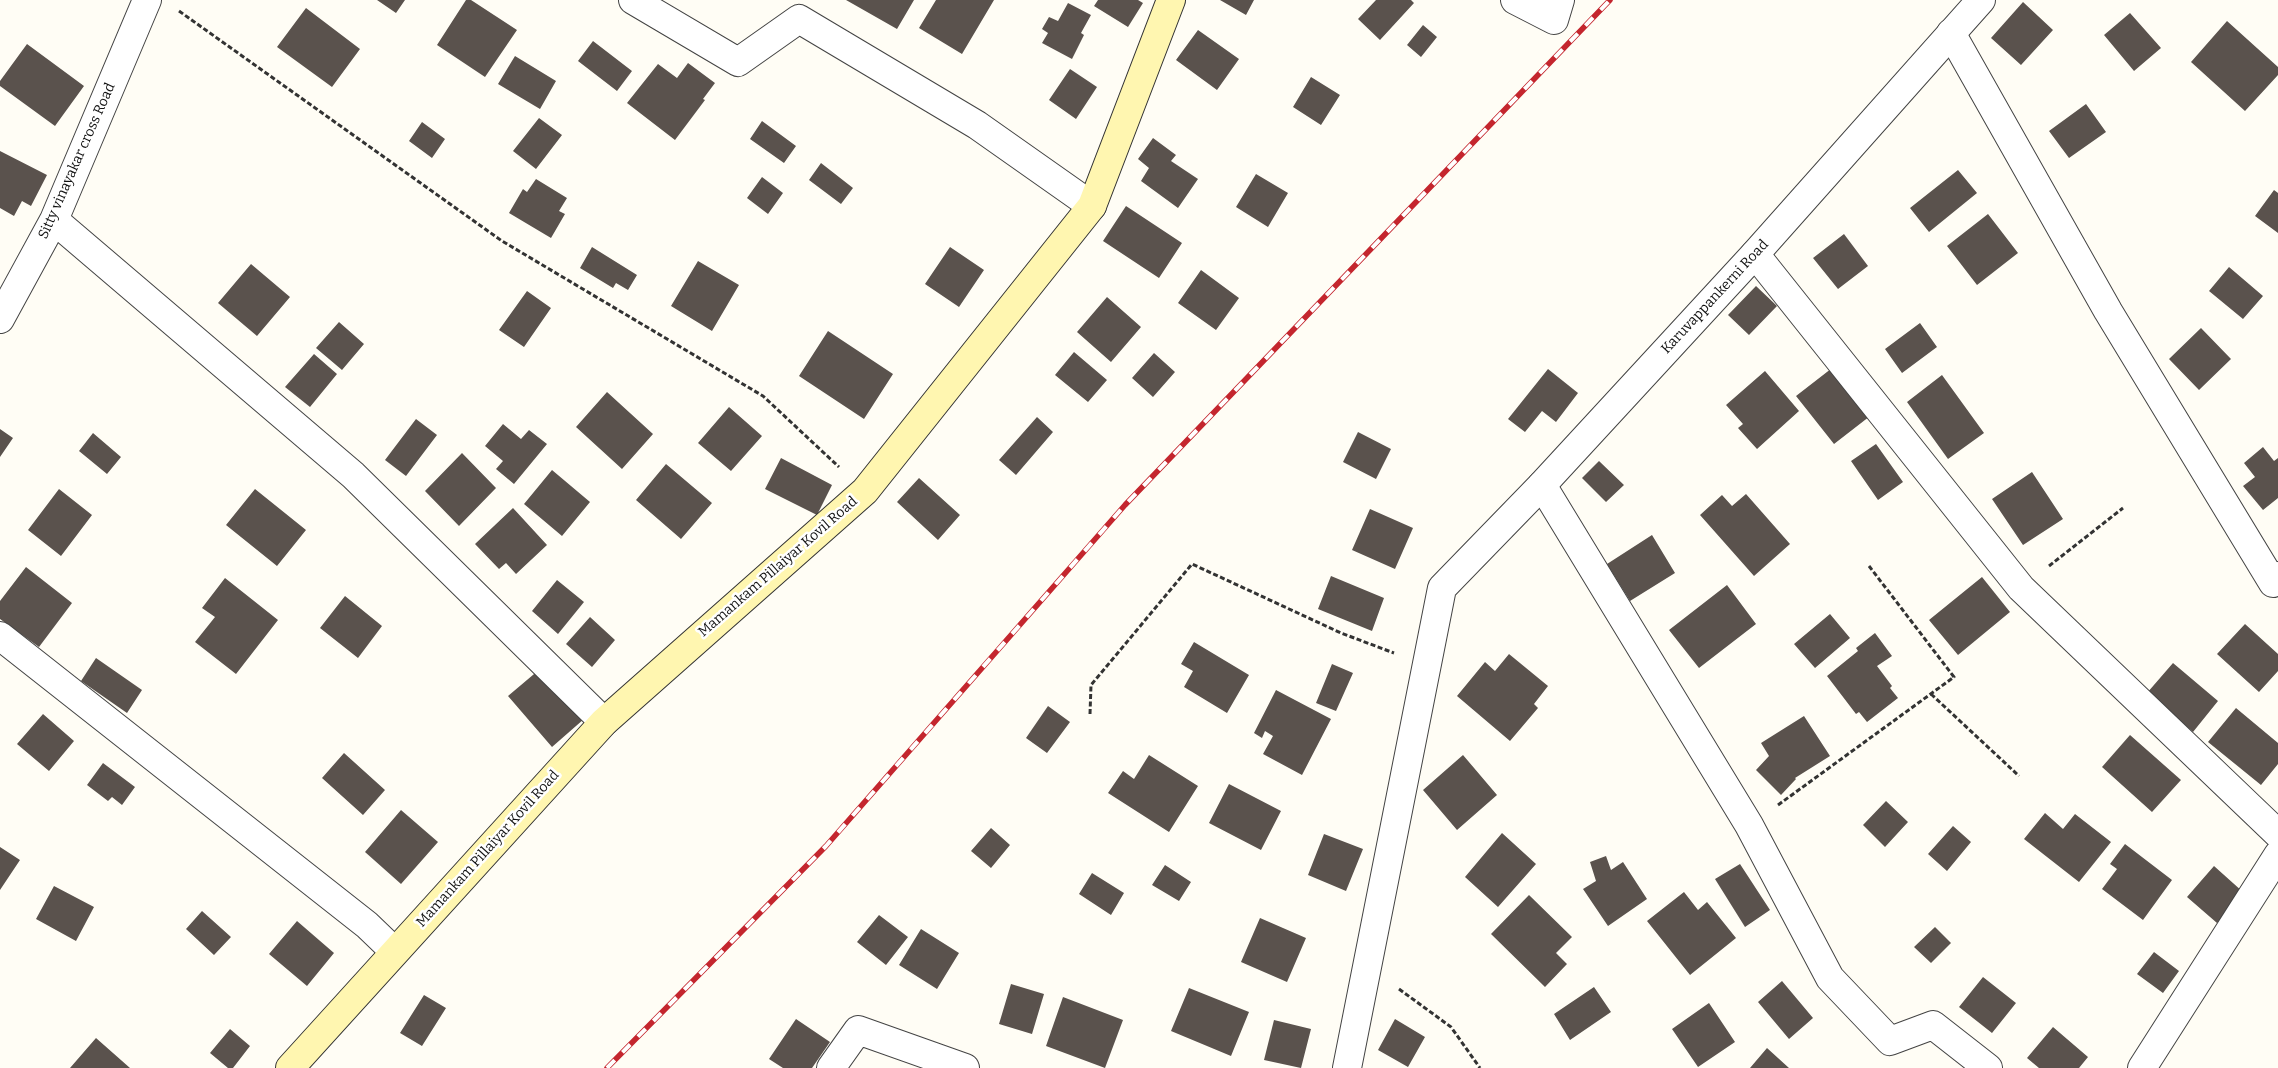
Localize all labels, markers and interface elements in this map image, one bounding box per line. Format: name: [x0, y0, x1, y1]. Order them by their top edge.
street label: Sitty vinayakar cross Road: [35, 80, 119, 242]
street label: Karuvappankerni Road: [1658, 237, 1772, 357]
street label: Mamankam Pillaiyar Kovil Road: [695, 493, 861, 641]
street label: Mamankam Pillaiyar Kovil Road: [413, 767, 563, 931]

